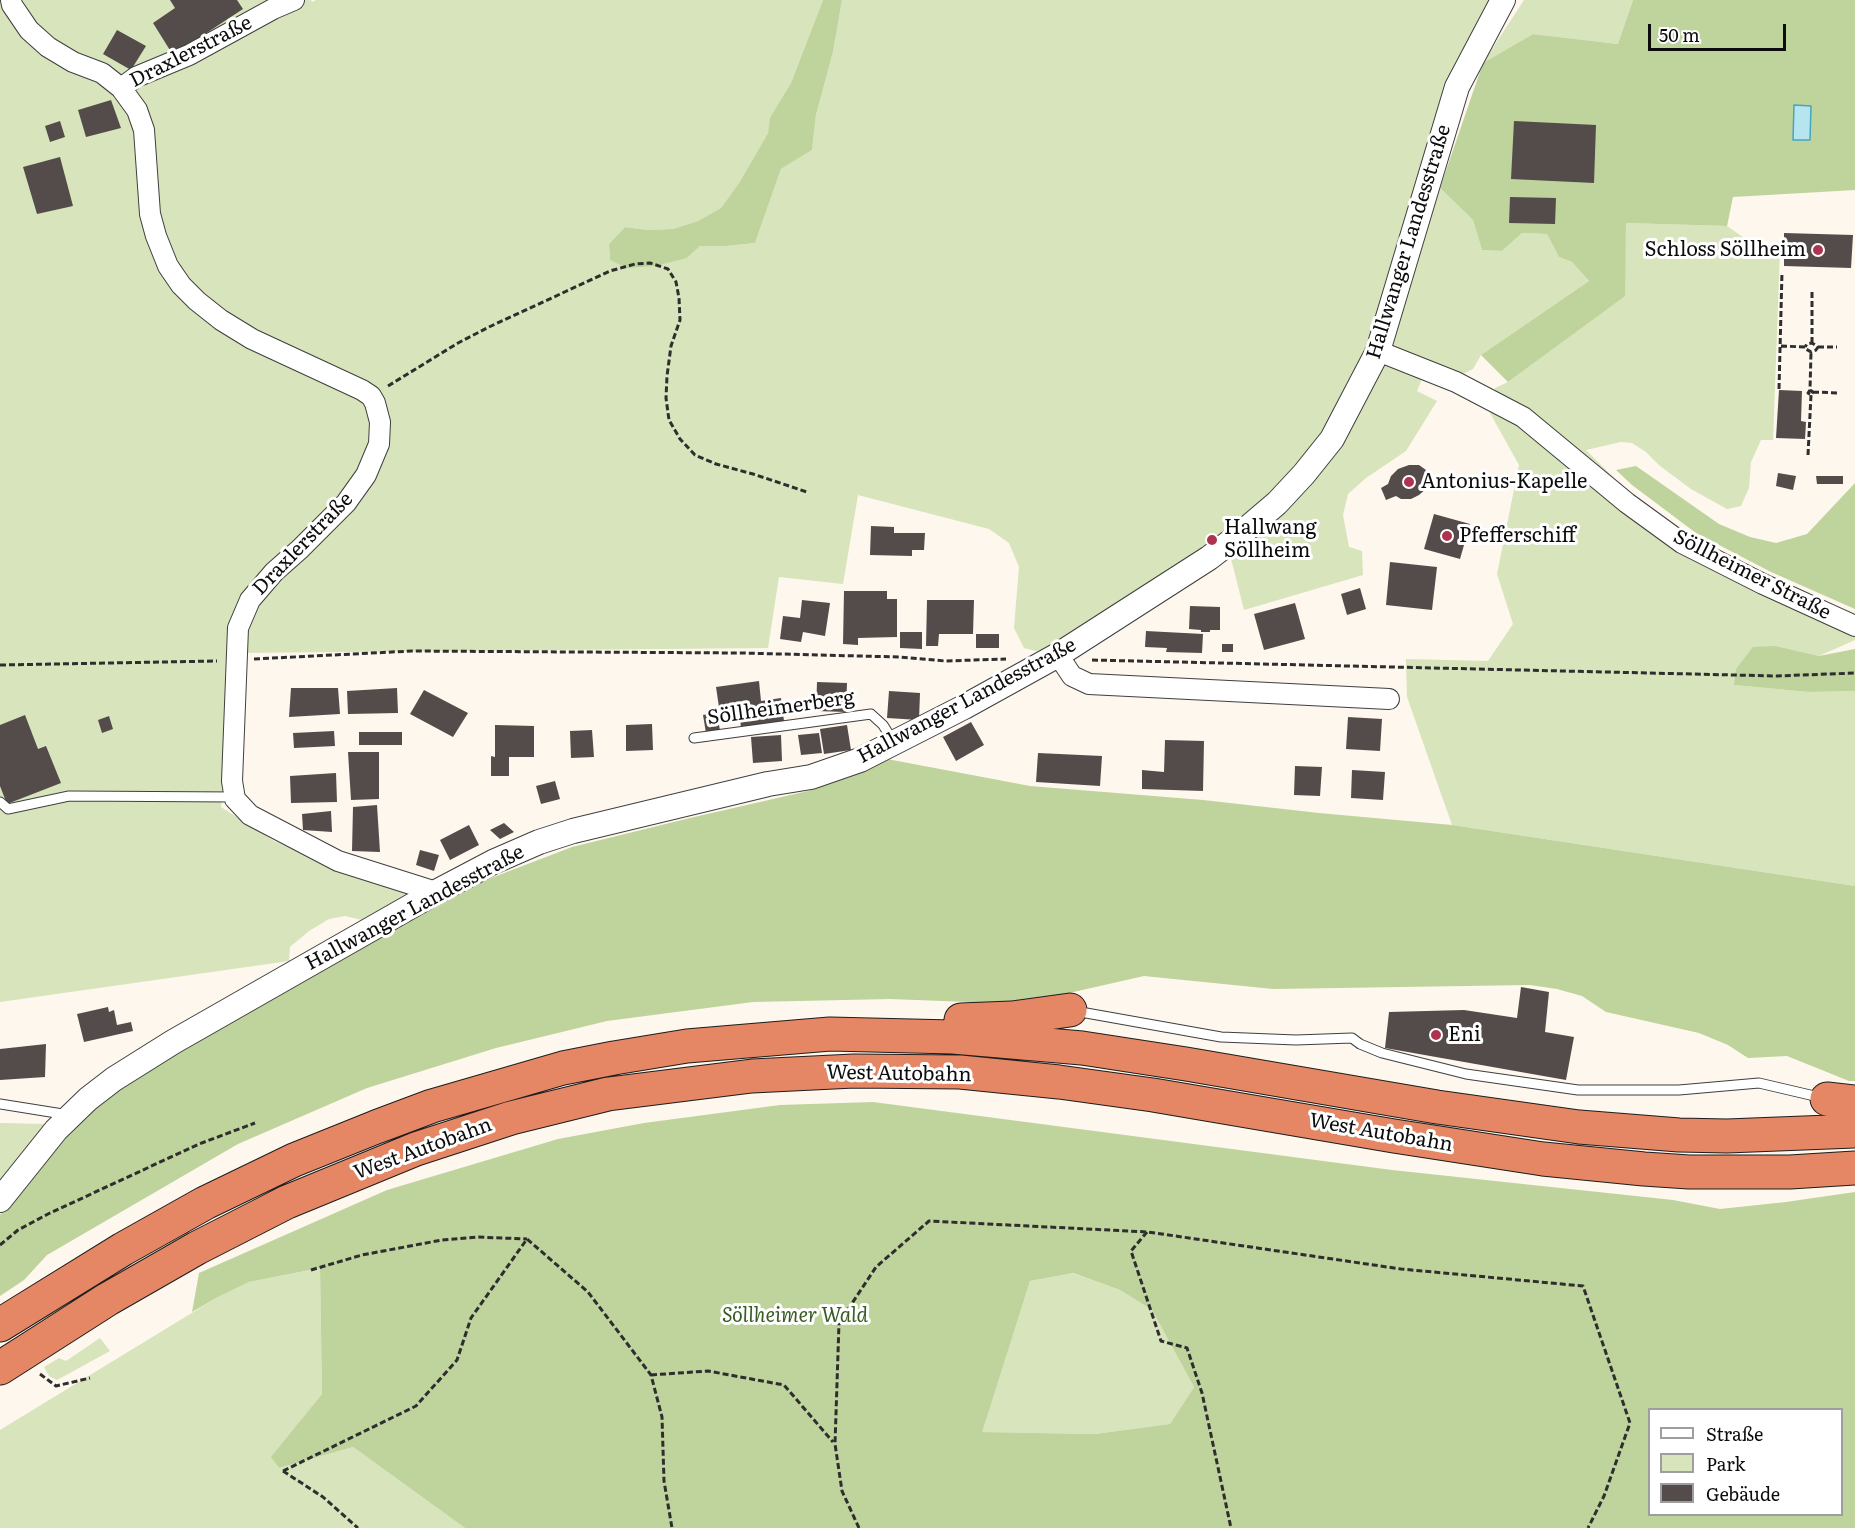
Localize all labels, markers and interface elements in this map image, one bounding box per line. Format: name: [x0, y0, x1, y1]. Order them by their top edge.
street label: Draxlerstraße: [126, 11, 256, 93]
scale bar: [1651, 12, 1789, 50]
text: 50 m: [1659, 21, 1700, 48]
street label: Hallwanger Landesstraße: [1362, 122, 1456, 362]
place label: Schloss Söllheim: [1645, 238, 1806, 262]
marker: Schloss Söllheim: [1811, 243, 1825, 257]
place label: Antonius-Kapelle: [1421, 470, 1587, 494]
marker: Antonius-Kapelle: [1402, 475, 1416, 489]
street label: Draxlerstraße: [248, 488, 358, 600]
place label: Hallwang Söllheim: [1224, 516, 1317, 563]
place label: Pfefferschiff: [1459, 524, 1576, 548]
street label: Söllheimer Straße: [1669, 525, 1835, 625]
marker: Pfefferschiff: [1440, 529, 1454, 543]
marker: Hallwang Söllheim: [1205, 533, 1219, 547]
street label: Hallwanger Landesstraße: [854, 633, 1080, 769]
street label: Söllheimerberg: [706, 686, 856, 730]
street label: Hallwanger Landesstraße: [302, 840, 528, 976]
place label: Eni: [1448, 1023, 1481, 1047]
marker: Eni: [1429, 1028, 1443, 1042]
street label: West Autobahn: [826, 1061, 972, 1087]
street label: West Autobahn: [1307, 1109, 1455, 1157]
street label: West Autobahn: [351, 1113, 495, 1185]
park label: Söllheimer Wald: [722, 1304, 868, 1328]
legend: [1648, 1408, 1843, 1516]
text: Straße: [1706, 1420, 1763, 1447]
text: Park: [1706, 1450, 1745, 1477]
text: Gebäude: [1706, 1480, 1780, 1507]

